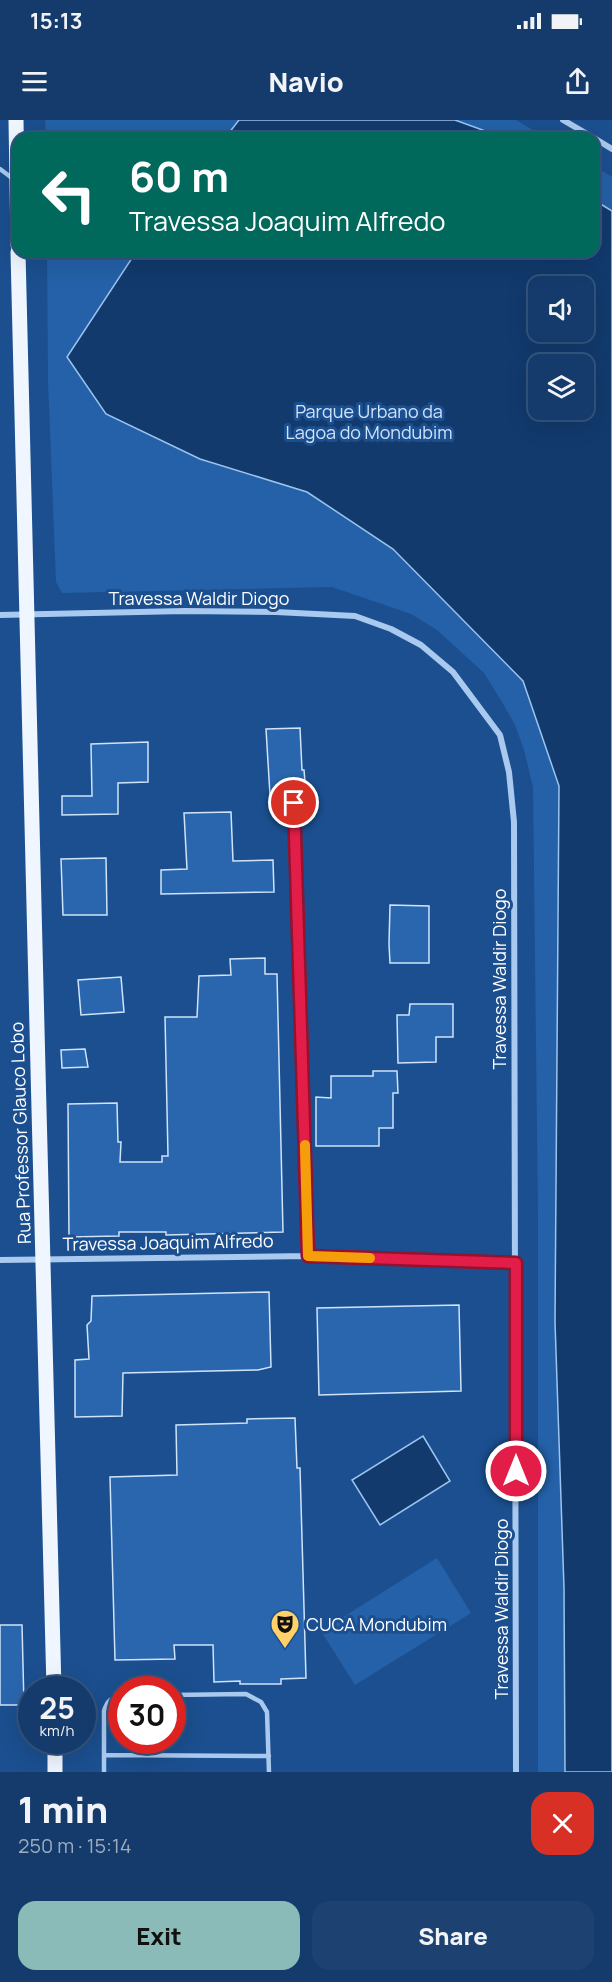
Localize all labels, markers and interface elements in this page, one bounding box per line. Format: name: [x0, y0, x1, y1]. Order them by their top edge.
text: 15:13: [30, 6, 83, 36]
text: Navio: [268, 63, 344, 100]
icon: menu: [18, 65, 51, 98]
icon: share: [561, 65, 594, 98]
text: 60 m: [129, 147, 229, 205]
icon: left: [30, 156, 108, 234]
text: Travessa Joaquim Alfredo: [129, 202, 445, 239]
map controls: [528, 276, 594, 420]
button: sound: [528, 276, 594, 342]
button: layers: [528, 354, 594, 420]
park label: Parque Urbano da Lagoa do Mondubim: [286, 399, 452, 444]
street label: Travessa Waldir Diogo: [109, 586, 289, 610]
pin: [268, 777, 319, 828]
icon: arrive: [277, 786, 310, 819]
street label: Travessa Waldir Diogo: [487, 889, 511, 1069]
street label: Rua Professor Glauco Lobo: [4, 1021, 36, 1245]
street label: Travessa Joaquim Alfredo: [62, 1228, 274, 1256]
position arrow: [484, 1439, 548, 1503]
street label: Travessa Waldir Diogo: [489, 1519, 513, 1699]
theatre icon: CUCA Mondubim: [269, 1608, 301, 1650]
place label: CUCA Mondubim: [306, 1612, 447, 1636]
speed limit sign: 30: [108, 1676, 186, 1754]
text: 25: [39, 1687, 75, 1728]
text: km/h: [40, 1720, 74, 1741]
text: 1 min: [18, 1785, 108, 1834]
button: close: [531, 1792, 594, 1855]
text: 250 m · 15:14: [18, 1832, 132, 1859]
button: Exit: [18, 1901, 300, 1970]
button: Share: [312, 1901, 594, 1970]

